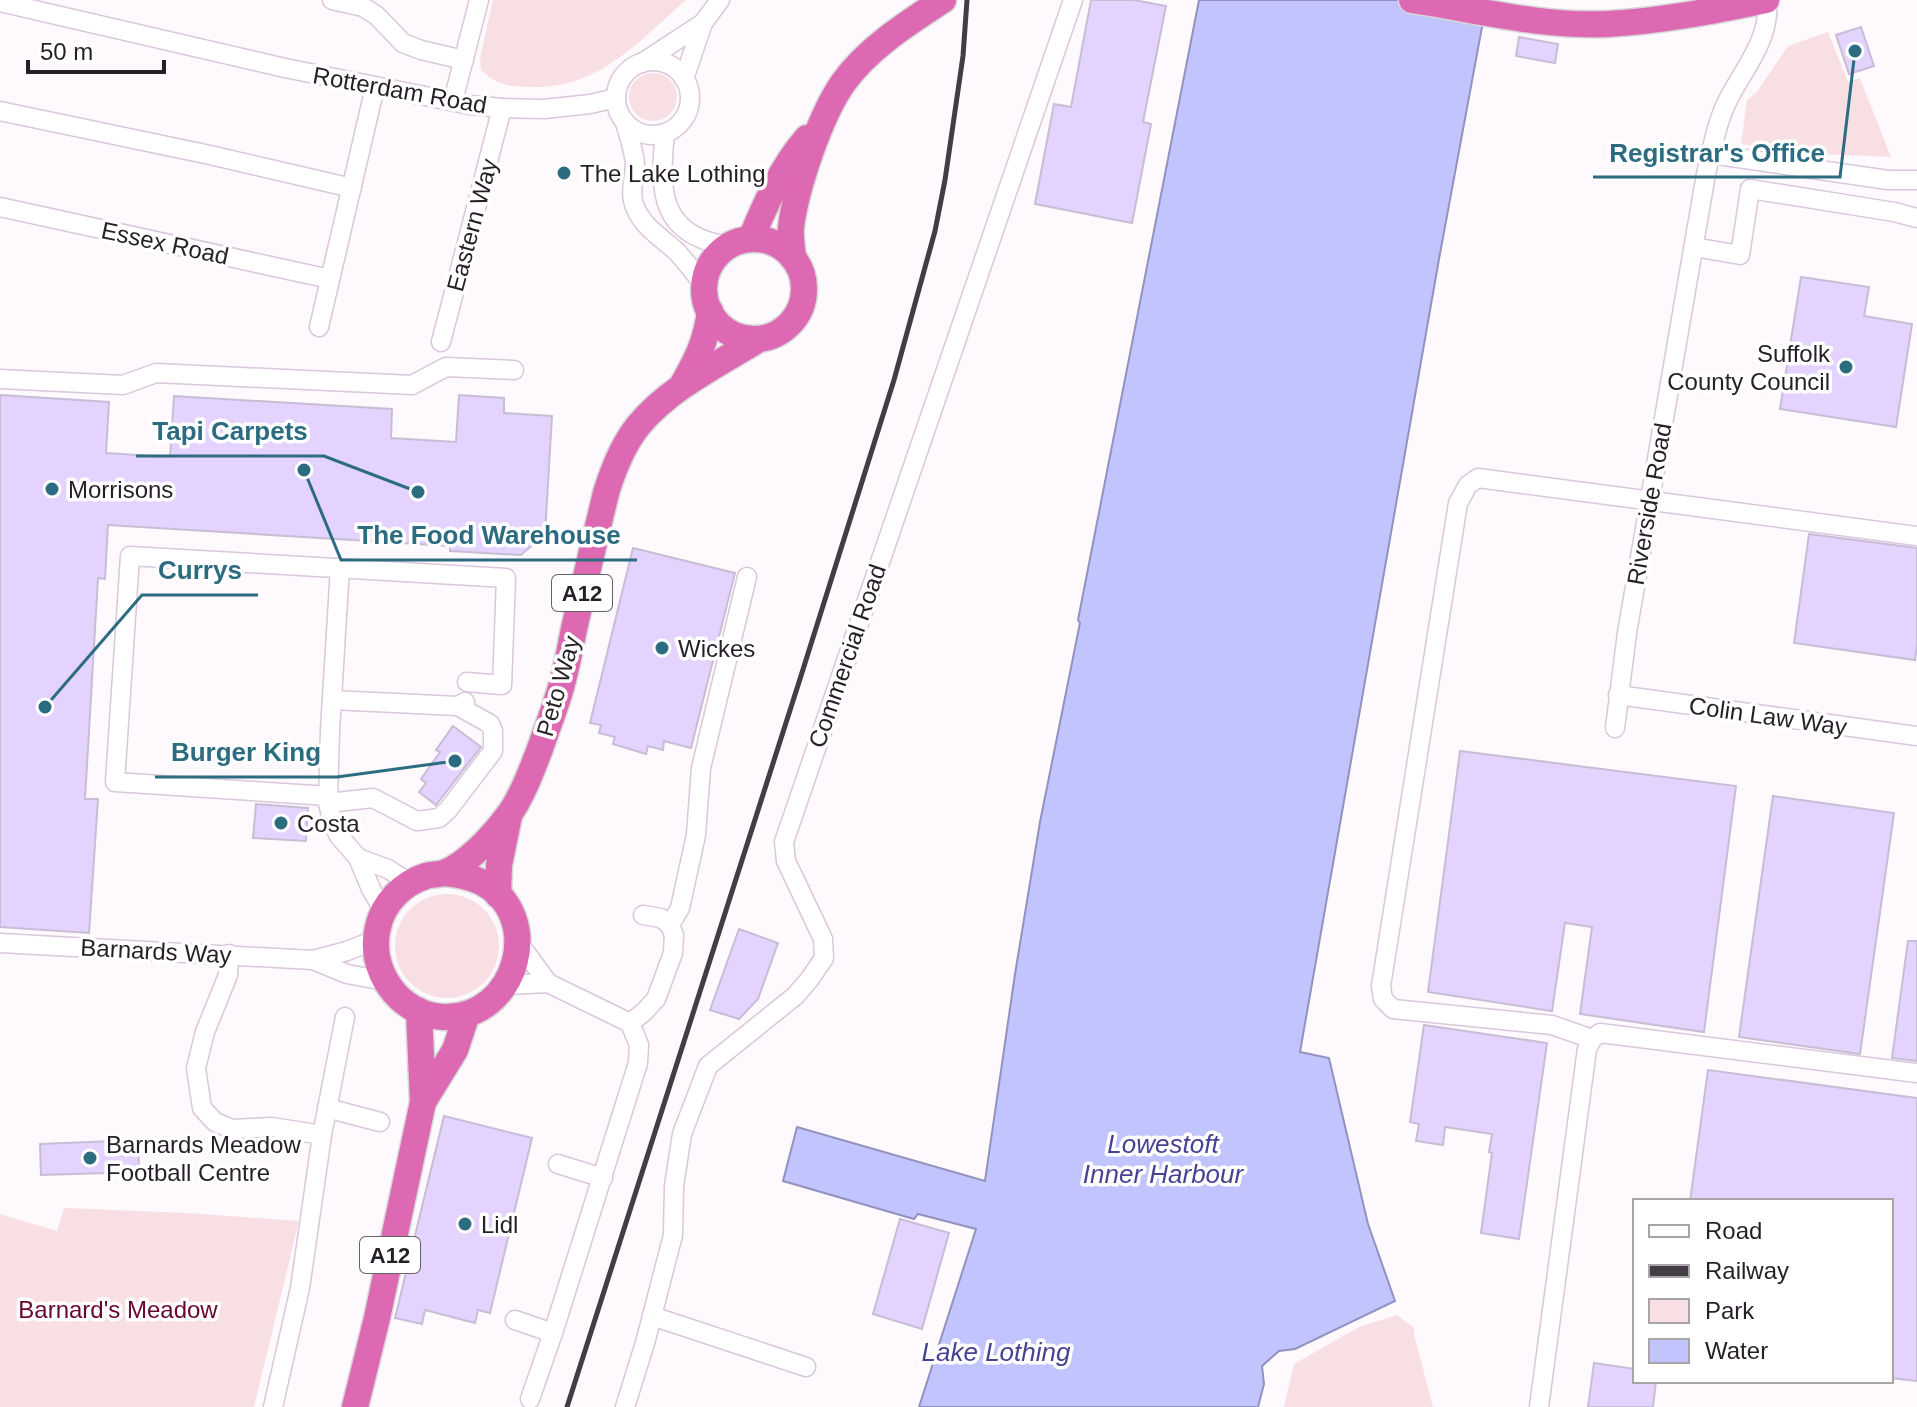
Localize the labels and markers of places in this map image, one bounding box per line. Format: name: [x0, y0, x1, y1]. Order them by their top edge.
callout: Registrar's Office: [1593, 127, 1840, 177]
place label: The Lake Lothing: [580, 160, 765, 187]
marker: The Lake Lothing: [555, 164, 573, 182]
place label: Suffolk County Council: [1667, 340, 1831, 395]
marker: Suffolk County Council: [1837, 358, 1855, 376]
callout: Tapi Carpets: [136, 406, 324, 456]
place label: Morrisons: [68, 476, 173, 503]
marker: Morrisons: [43, 480, 61, 498]
callout: The Food Warehouse: [341, 510, 637, 560]
callout: Currys: [142, 545, 258, 595]
place label: Wickes: [678, 635, 755, 662]
marker: Wickes: [653, 639, 671, 657]
callout: Burger King: [155, 727, 337, 777]
place label: Costa: [297, 810, 360, 837]
marker: Costa: [272, 814, 290, 832]
place label: Barnards Meadow Football Centre: [106, 1131, 301, 1186]
marker: Barnards Meadow Football Centre: [81, 1149, 99, 1167]
place label: Lidl: [481, 1211, 518, 1238]
marker: Lidl: [456, 1215, 474, 1233]

